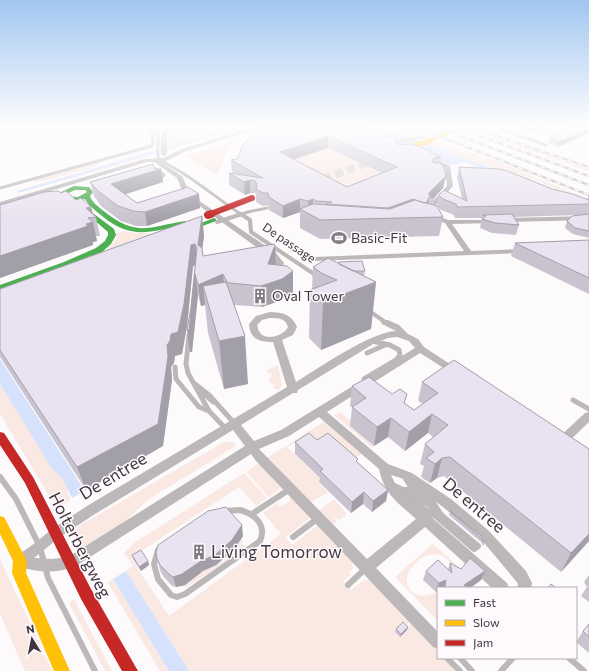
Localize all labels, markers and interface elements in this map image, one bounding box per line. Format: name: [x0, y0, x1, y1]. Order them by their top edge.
street label: De passage: [260, 219, 319, 265]
sports icon: Basic-Fit: [330, 229, 348, 247]
place label: Basic-Fit: [351, 229, 408, 246]
building icon: Oval Tower: [251, 287, 269, 305]
place label: Oval Tower: [272, 287, 344, 304]
street label: De entree: [75, 447, 150, 504]
street label: De entree: [439, 473, 510, 537]
street label: Holterbergweg: [45, 488, 116, 601]
place label: Living Tomorrow: [211, 541, 342, 562]
building icon: Living Tomorrow: [190, 543, 208, 561]
legend: [437, 587, 577, 659]
text: Fast: [473, 595, 496, 609]
text: Slow: [473, 615, 500, 629]
north arrow: [12, 619, 52, 659]
text: N: [25, 622, 35, 636]
text: Jam: [473, 635, 493, 650]

